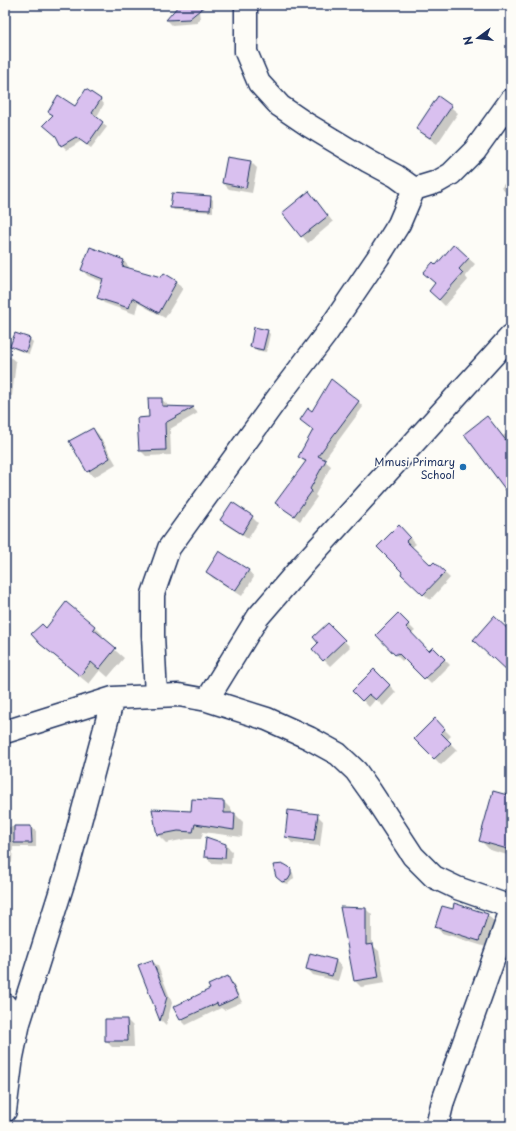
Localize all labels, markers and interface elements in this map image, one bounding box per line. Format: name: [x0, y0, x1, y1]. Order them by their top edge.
north arrow: [458, 18, 498, 58]
text: N: [458, 34, 477, 47]
place label: Mmusi Primary School: [374, 453, 455, 483]
marker: Mmusi Primary School: [458, 462, 468, 472]

